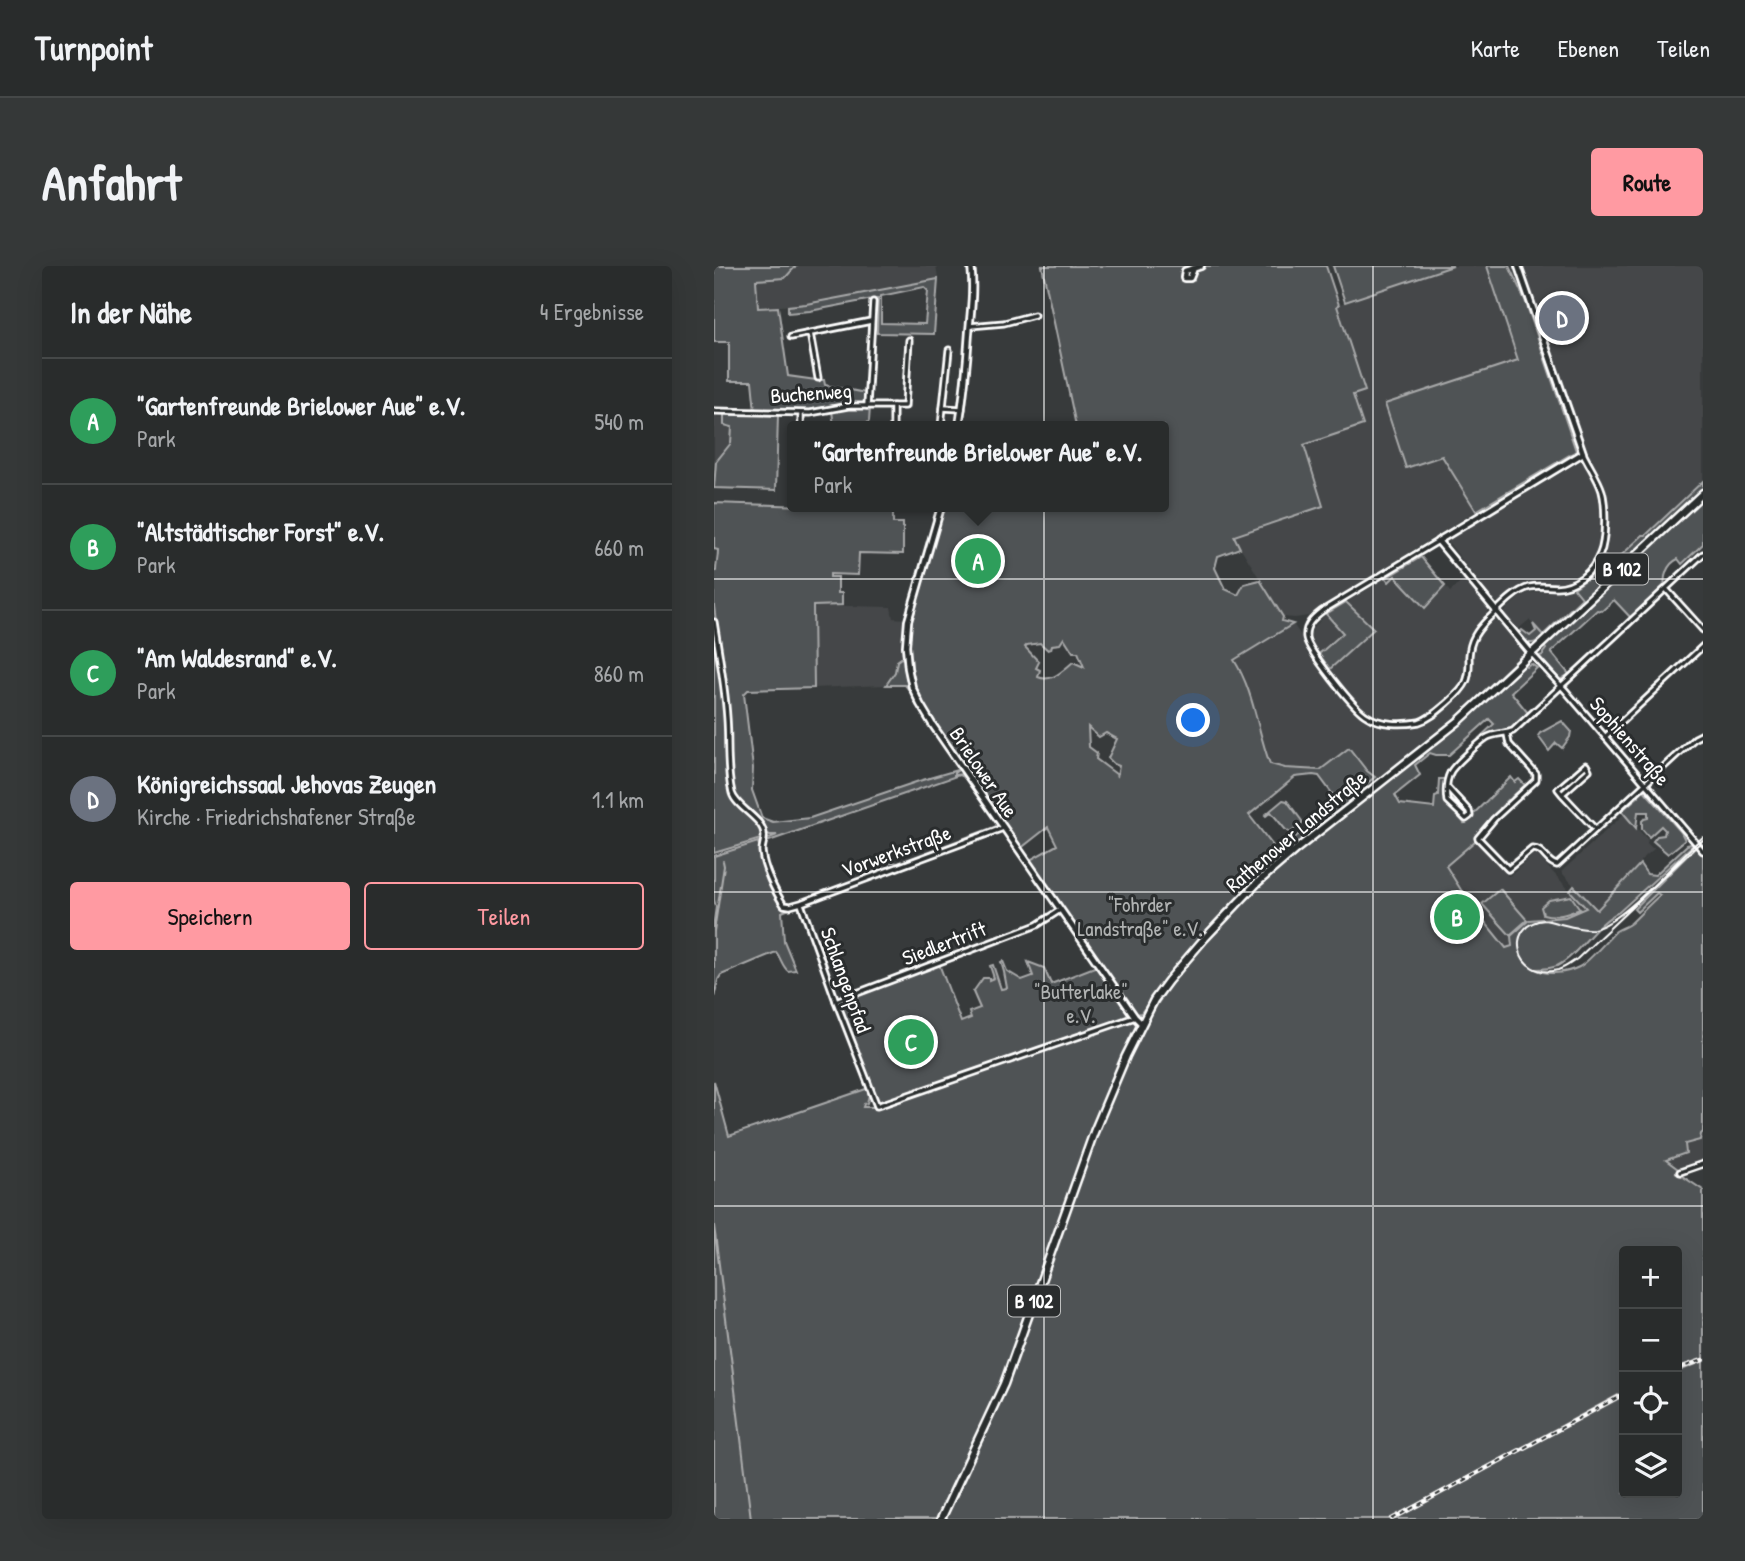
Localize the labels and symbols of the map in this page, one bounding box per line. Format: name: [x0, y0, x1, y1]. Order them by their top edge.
pin: D: [1539, 292, 1585, 344]
street label: Buchenweg: [769, 376, 853, 410]
pin: A: [955, 535, 1001, 587]
road number: B 102: [1596, 554, 1648, 584]
street label: Sophienstraße: [1583, 690, 1677, 792]
your location: [1176, 703, 1210, 737]
street label: Brielower Aue: [943, 721, 1025, 823]
street label: Rathenower Landstraße: [1219, 763, 1373, 899]
street label: Vorwerkstraße: [837, 818, 955, 884]
park label: "Fohrder Landstraße" e.V.: [1077, 890, 1203, 943]
pin: B: [1434, 891, 1480, 943]
street label: Siedlertrift: [898, 913, 991, 972]
street label: Schlangenpfad: [814, 923, 878, 1037]
park label: "Butterlake" e.V.: [1034, 977, 1128, 1030]
pin: C: [888, 1016, 934, 1068]
road number: B 102: [1008, 1286, 1060, 1316]

